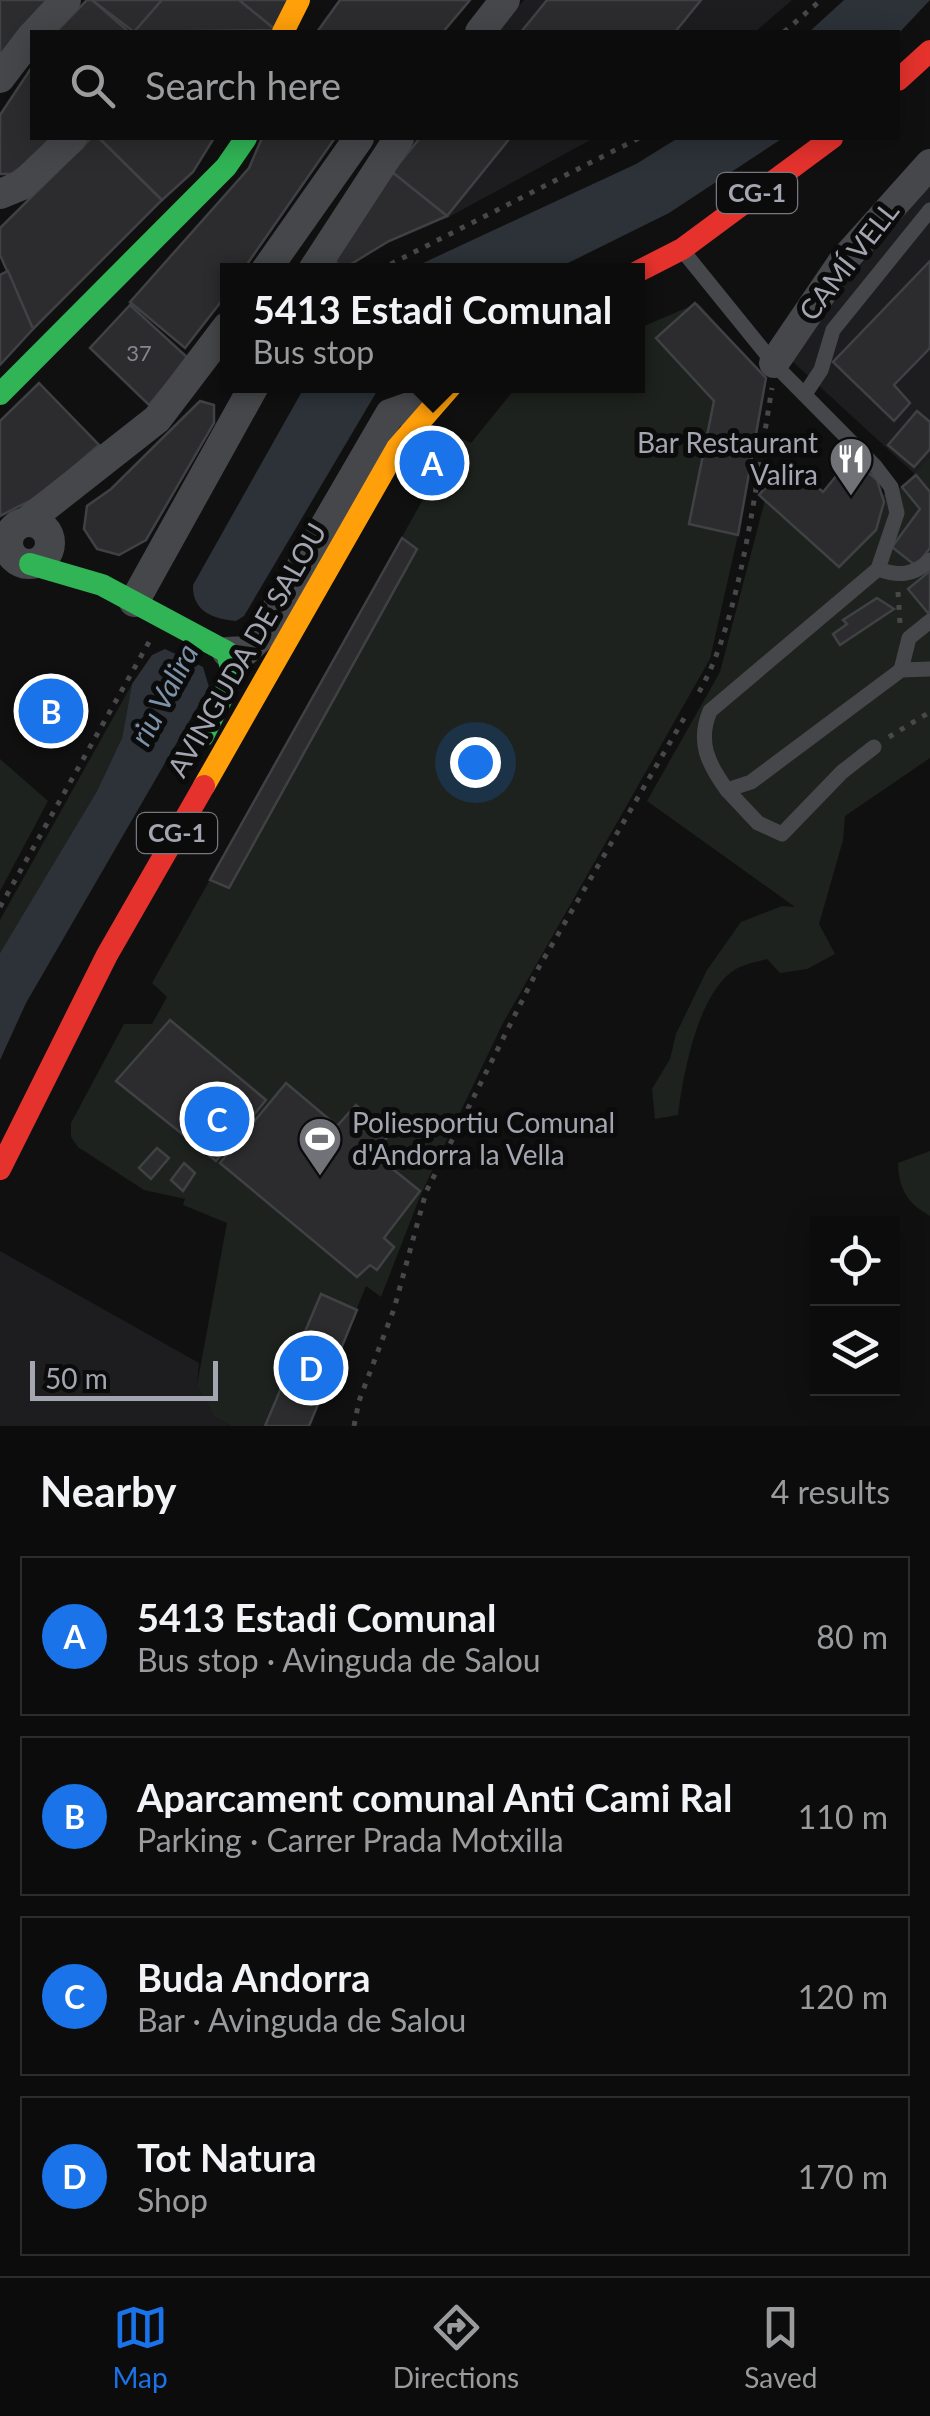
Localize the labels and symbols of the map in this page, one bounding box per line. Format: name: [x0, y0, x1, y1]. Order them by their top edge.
road number: CG-1: [717, 173, 797, 213]
street label: CAMÍ VELL: [791, 194, 905, 327]
house number: 37: [126, 339, 152, 366]
place label: Bar Restaurant Valira: [637, 425, 818, 491]
pin: A: [400, 426, 464, 500]
restaurant icon: Bar Restaurant Valira: [828, 436, 874, 497]
street label: AVINGUDA DE SALOU: [160, 517, 333, 782]
water label: riu Valira: [122, 637, 205, 751]
pin: B: [18, 674, 84, 748]
your location: [450, 737, 501, 788]
road number: CG-1: [137, 813, 217, 853]
pin: C: [184, 1082, 250, 1156]
place label: Poliesportiu Comunal d'Andorra la Vella: [352, 1105, 615, 1171]
sports icon: Poliesportiu Comunal d'Andorra la Vella: [297, 1116, 343, 1177]
pin: D: [278, 1330, 344, 1406]
scale bar: [30, 1356, 218, 1400]

